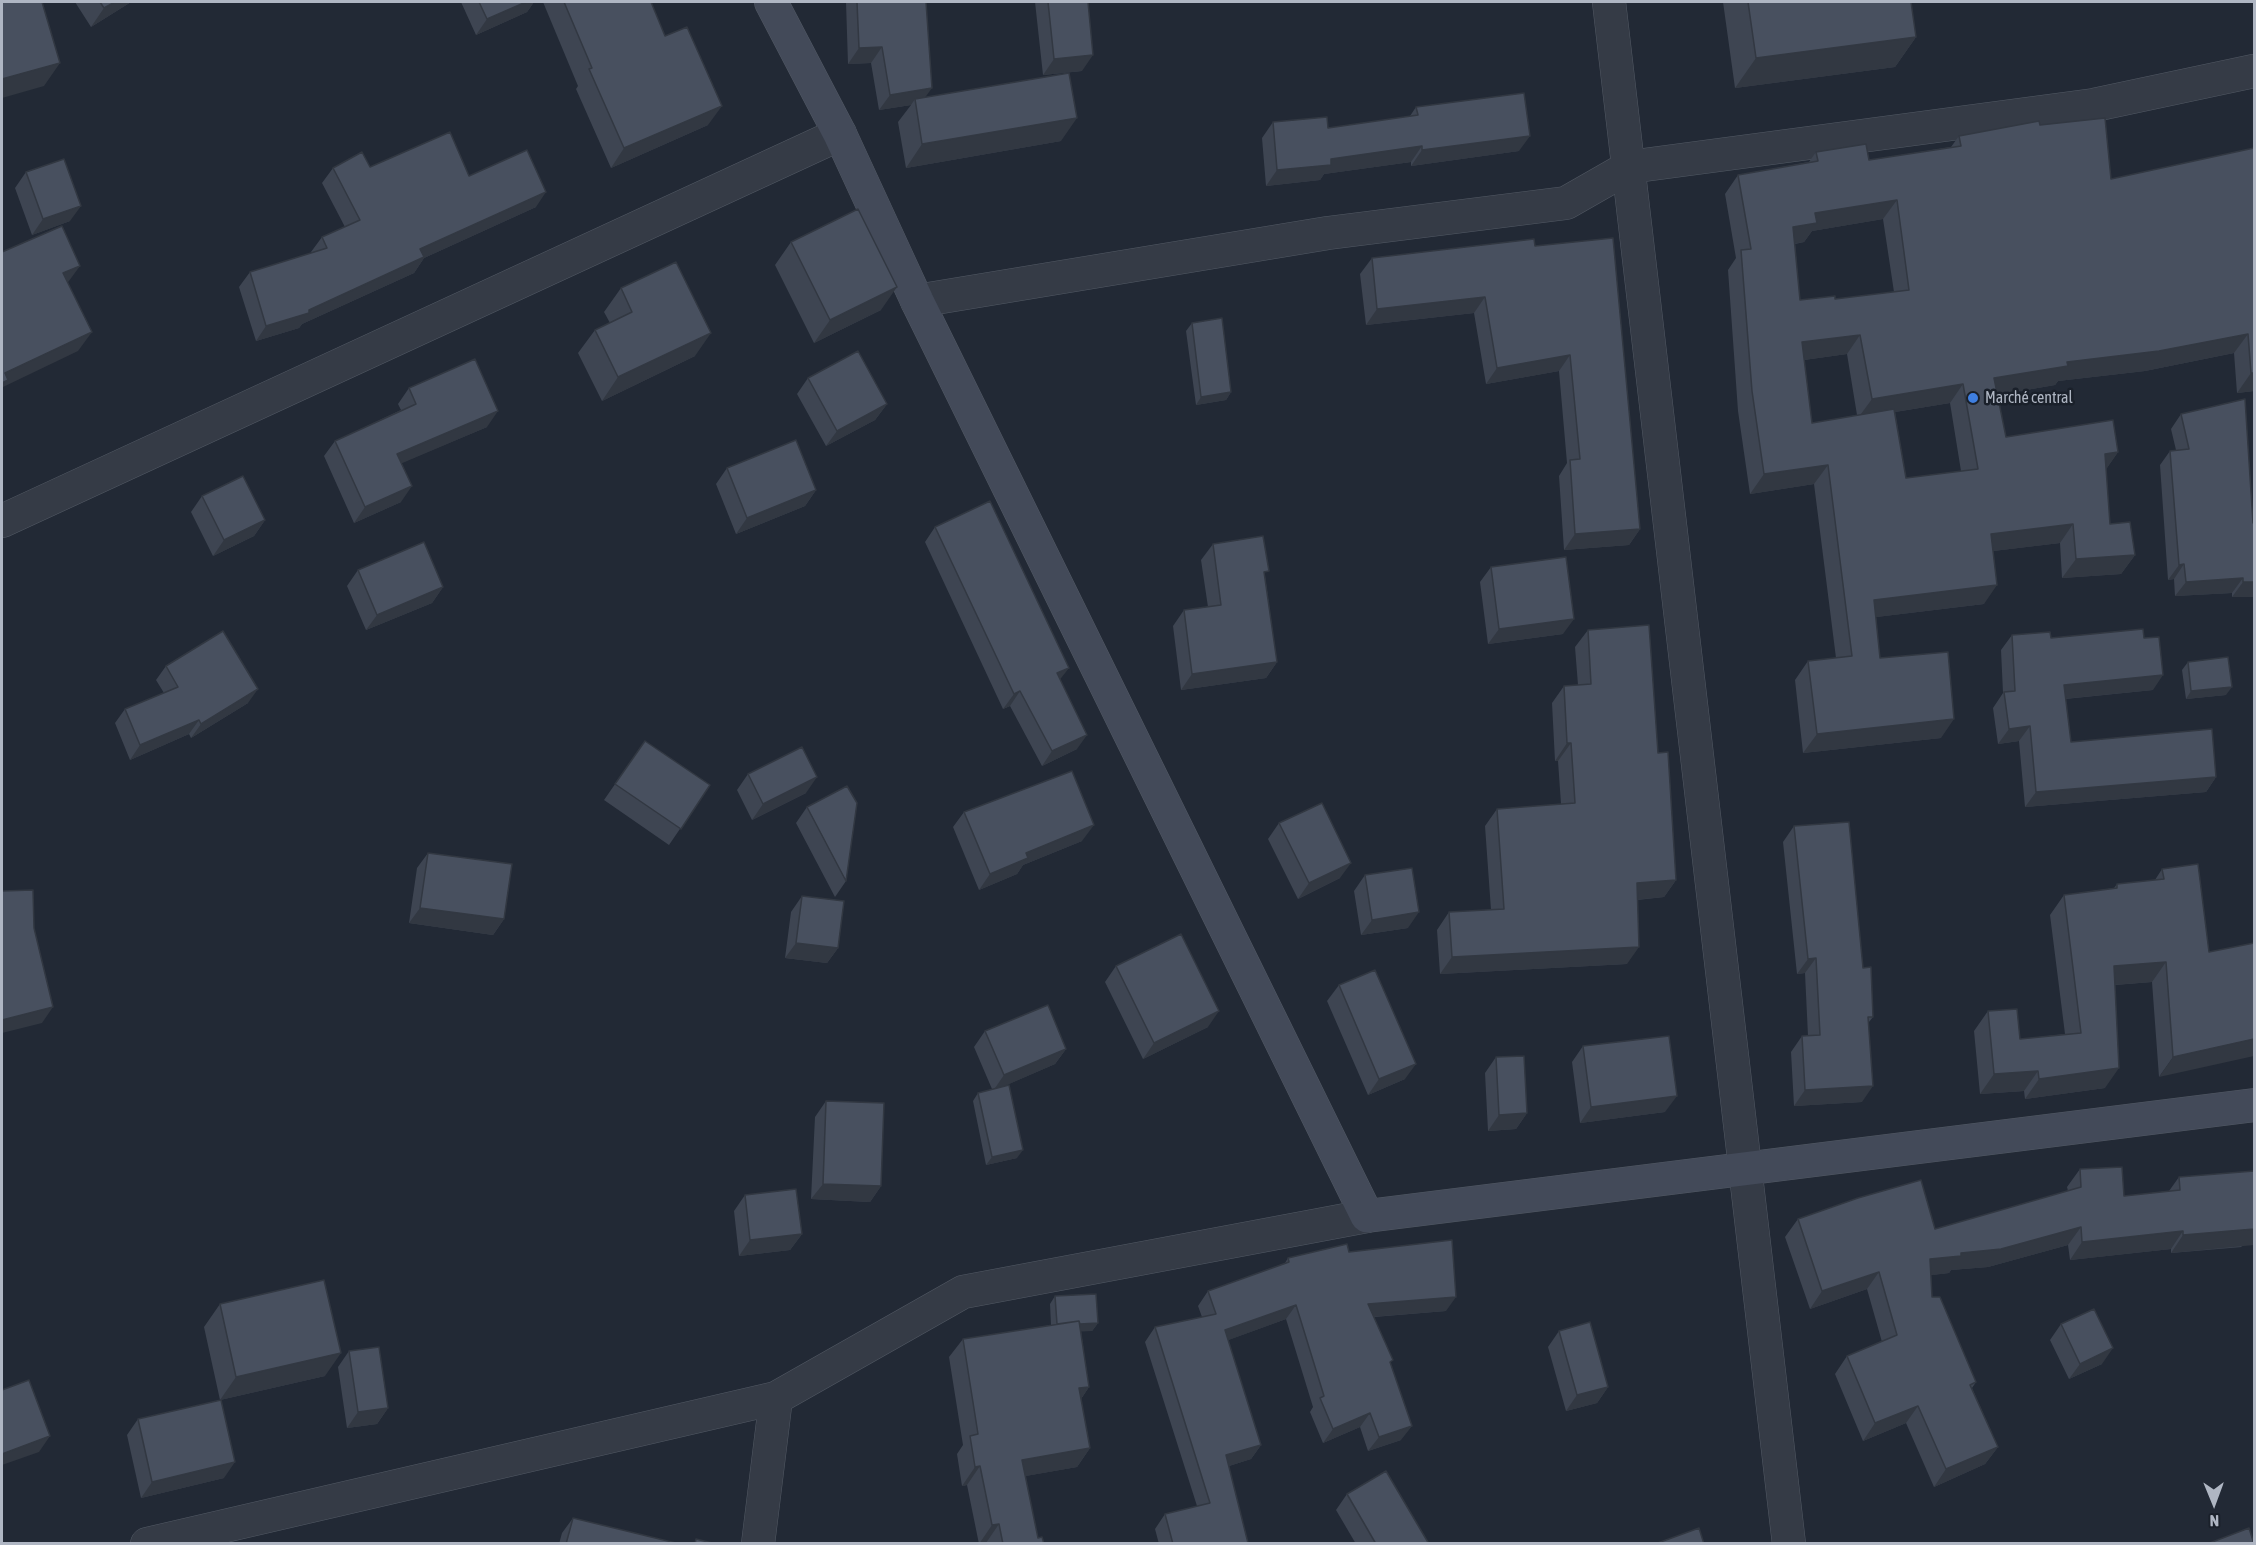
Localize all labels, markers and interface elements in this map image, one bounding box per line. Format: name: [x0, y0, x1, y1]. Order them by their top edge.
place label: Marché central: [1985, 388, 2073, 408]
marker: Marché central: [1966, 391, 1980, 405]
north arrow: [2184, 1473, 2244, 1533]
text: N: [2209, 1512, 2219, 1530]

